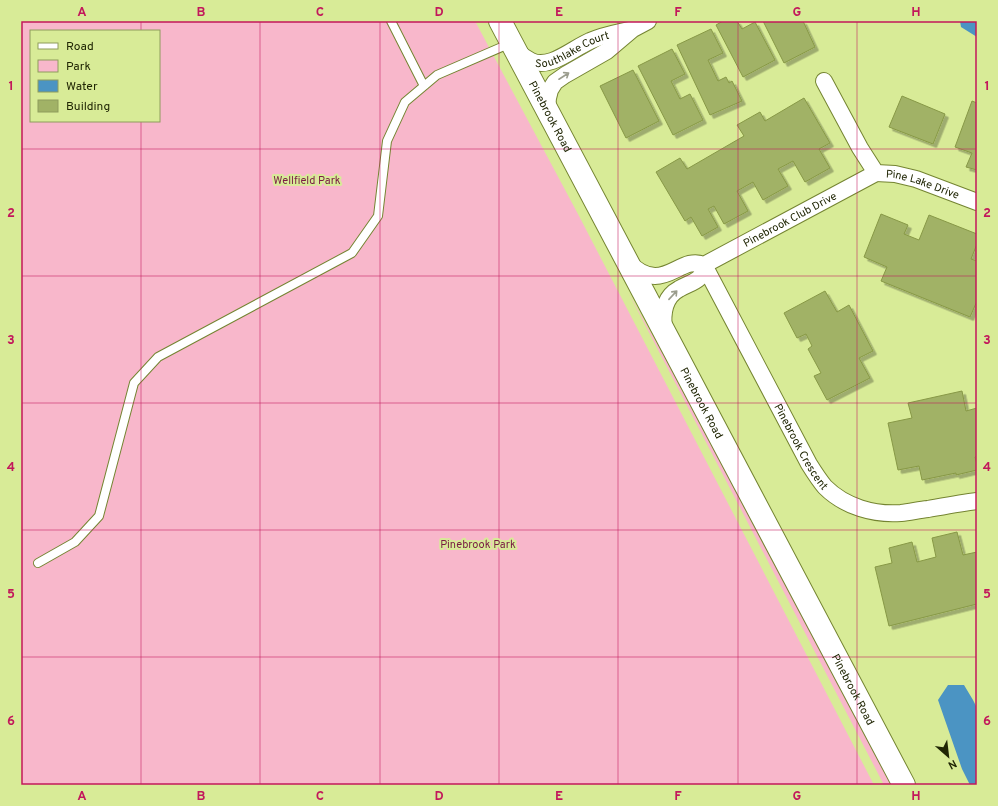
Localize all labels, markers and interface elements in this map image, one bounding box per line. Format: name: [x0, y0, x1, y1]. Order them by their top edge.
text: A: [77, 5, 87, 21]
text: B: [197, 5, 206, 21]
text: C: [316, 5, 324, 21]
text: D: [434, 5, 444, 21]
text: E: [555, 5, 563, 21]
text: F: [674, 5, 682, 21]
text: G: [793, 5, 802, 21]
text: H: [911, 5, 921, 21]
street label: Southlake Court: [534, 29, 611, 71]
legend: [30, 30, 160, 122]
text: Road: [66, 39, 94, 55]
text: Park: [66, 59, 91, 75]
one-way arrow: [558, 72, 569, 80]
text: 1: [8, 79, 14, 95]
text: Water: [66, 79, 98, 95]
street label: Pinebrook Road: [525, 79, 574, 155]
text: 1: [984, 79, 990, 95]
text: Building: [66, 99, 110, 115]
street label: Pine Lake Drive: [885, 168, 961, 203]
park label: Wellfield Park: [273, 174, 341, 188]
street label: Pinebrook Club Drive: [741, 189, 840, 251]
text: 2: [7, 206, 15, 222]
text: 2: [983, 206, 991, 222]
one-way arrow: [668, 290, 677, 300]
text: 3: [7, 333, 15, 349]
text: 3: [983, 333, 991, 349]
street label: Pinebrook Road: [677, 365, 726, 441]
street label: Pinebrook Crescent: [770, 402, 831, 493]
text: 4: [7, 460, 15, 476]
text: 4: [983, 460, 991, 476]
park label: Pinebrook Park: [440, 538, 516, 552]
text: 5: [7, 587, 15, 603]
text: 5: [983, 587, 991, 603]
street label: Pinebrook Road: [828, 652, 877, 728]
text: 6: [7, 714, 15, 730]
text: 6: [983, 714, 991, 730]
north arrow: [928, 736, 968, 776]
text: N: [945, 756, 959, 772]
text: A: [77, 789, 87, 805]
text: B: [197, 789, 206, 805]
text: C: [316, 789, 324, 805]
text: D: [434, 789, 444, 805]
text: E: [555, 789, 563, 805]
text: F: [674, 789, 682, 805]
text: G: [793, 789, 802, 805]
text: H: [911, 789, 921, 805]

